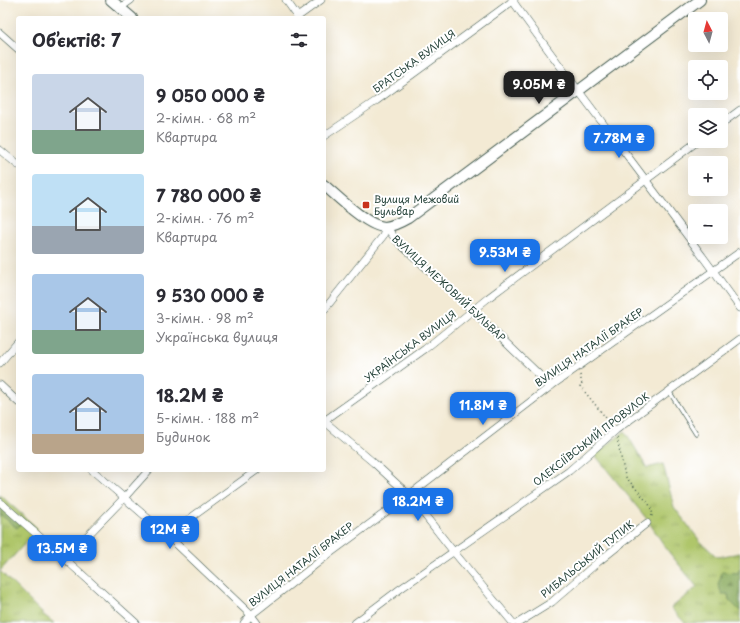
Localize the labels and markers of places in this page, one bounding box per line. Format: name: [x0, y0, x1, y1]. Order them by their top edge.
pin: 9.05M ₴: [502, 71, 576, 105]
pin: 7.78M ₴: [582, 125, 656, 159]
place label: Вулиця Межовий Бульвар: [374, 191, 459, 218]
marker: Вулиця Межовий Бульвар: [361, 200, 371, 210]
pin: 9.53M ₴: [468, 239, 542, 273]
pin: 11.8M ₴: [446, 392, 520, 426]
pin: 18.2M ₴: [381, 488, 455, 522]
pin: 12M ₴: [142, 516, 198, 550]
pin: 13.5M ₴: [25, 535, 99, 569]

